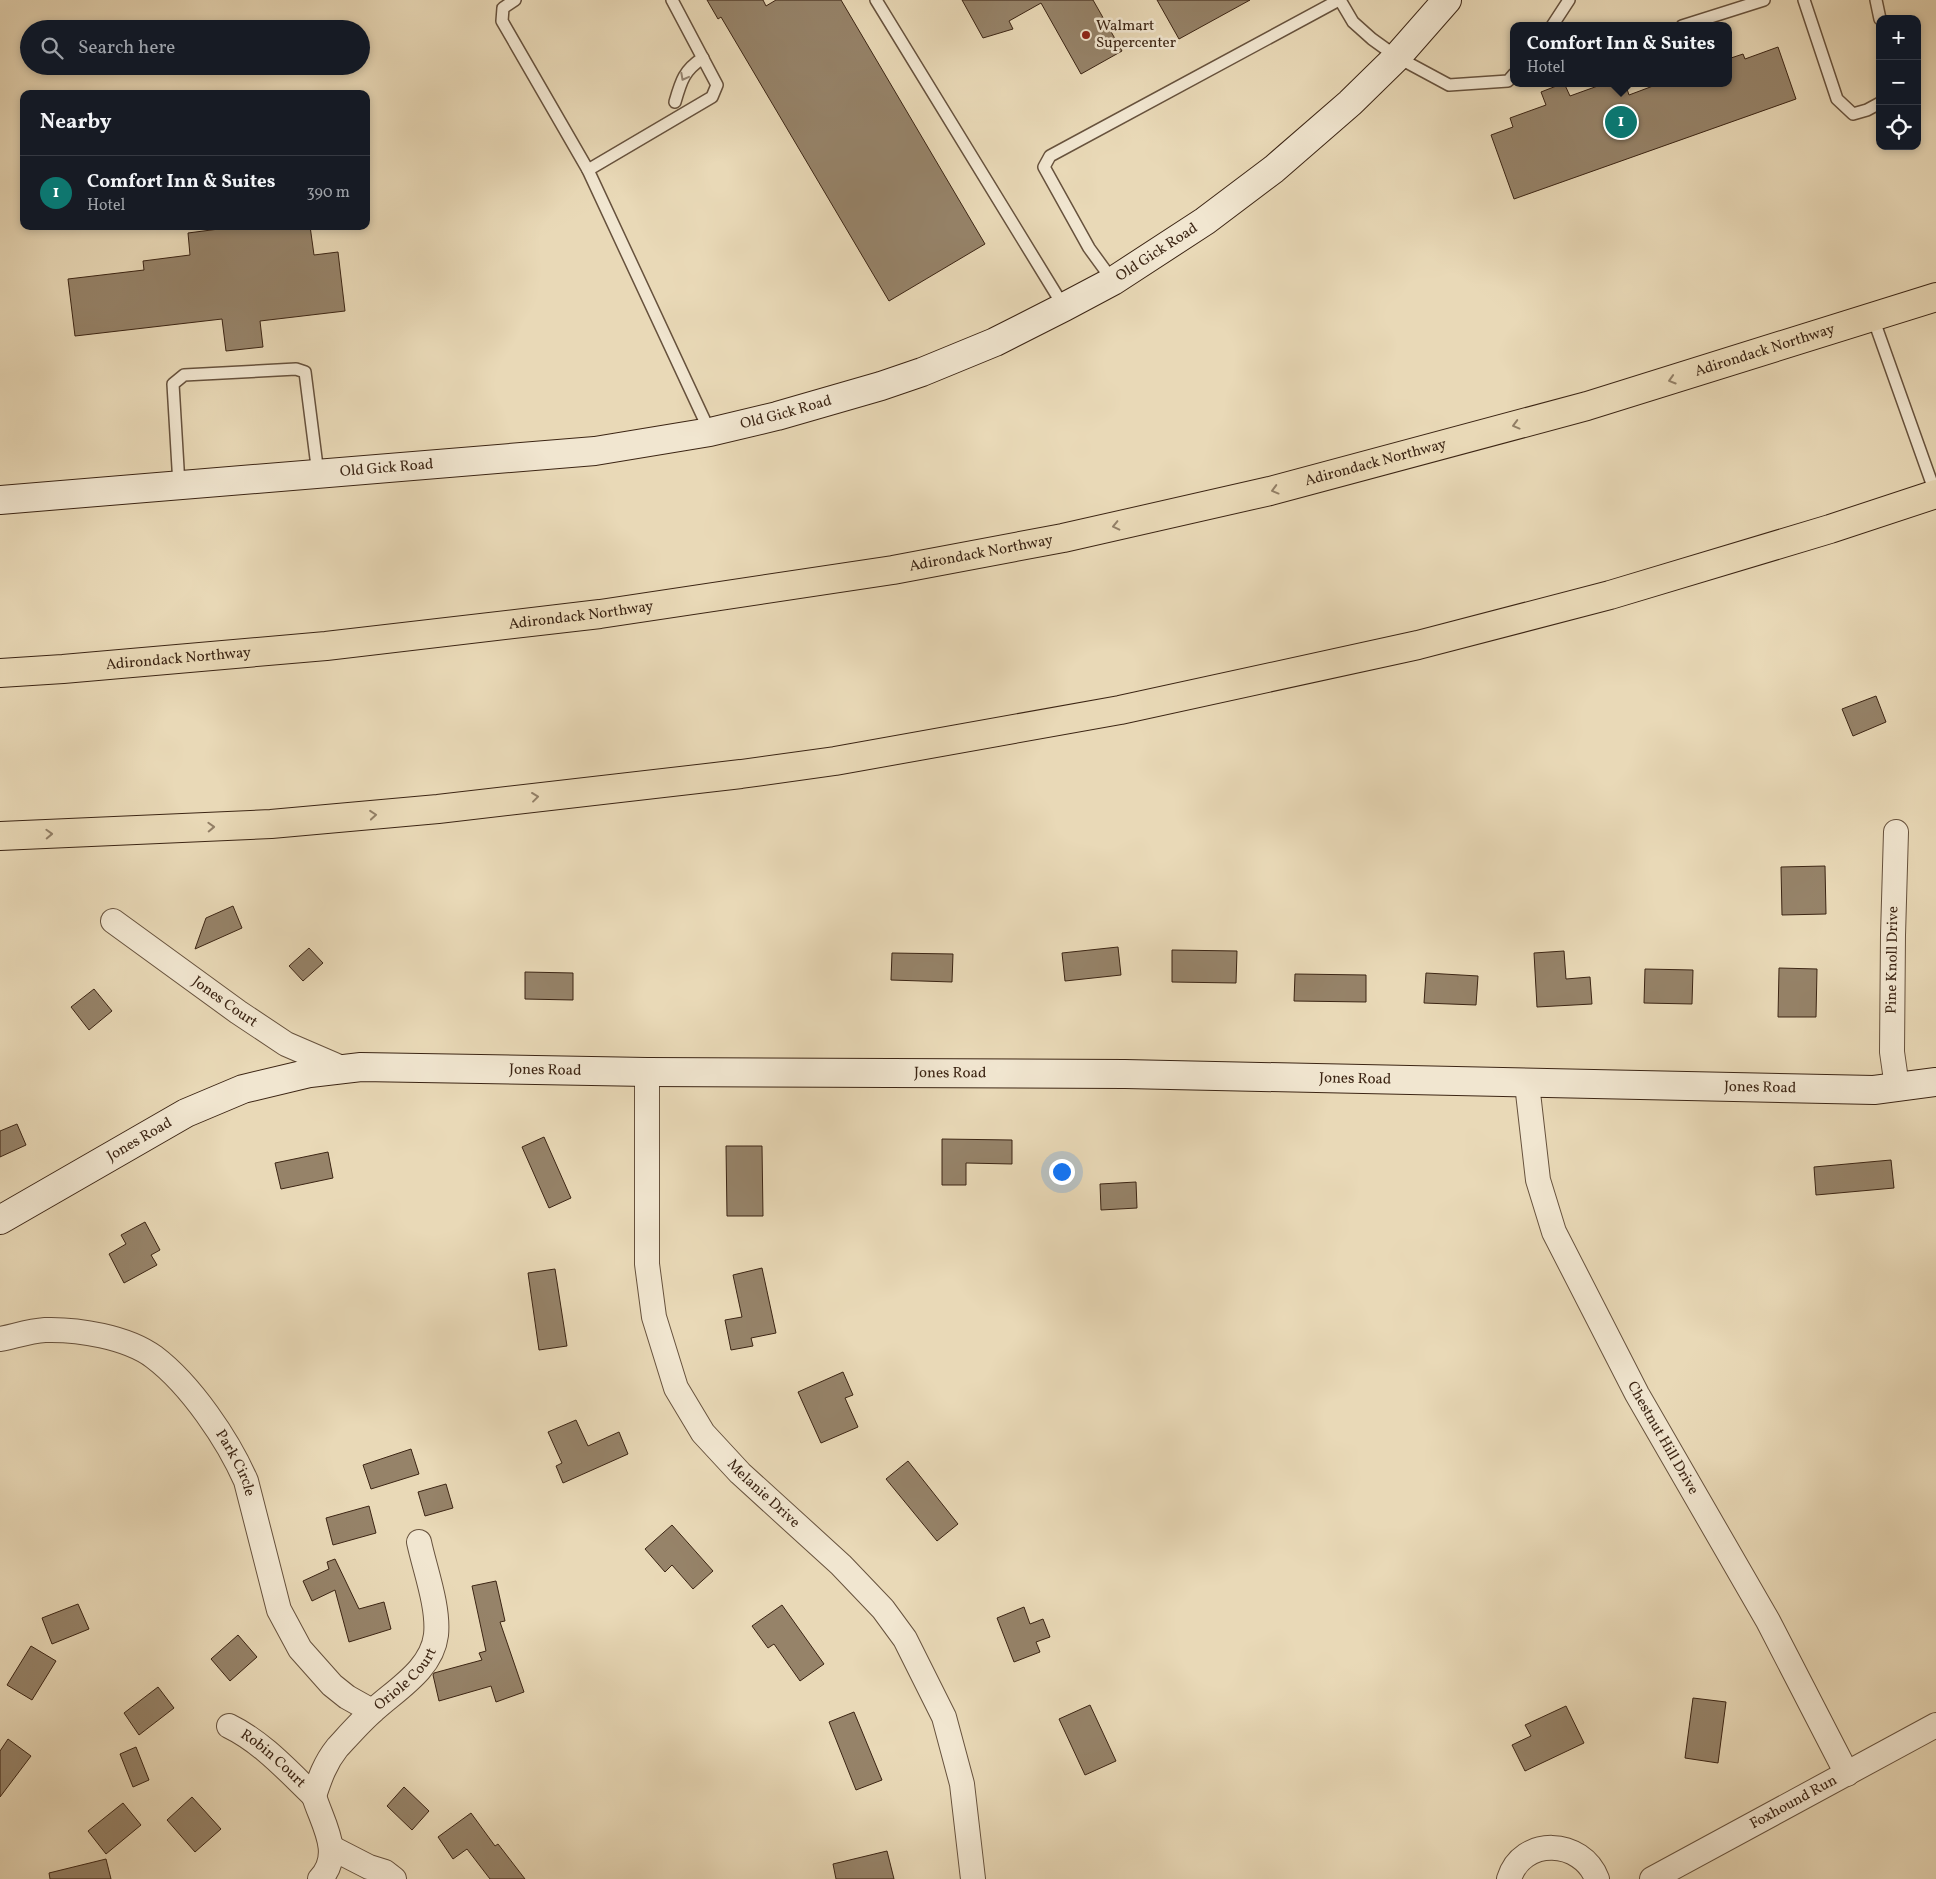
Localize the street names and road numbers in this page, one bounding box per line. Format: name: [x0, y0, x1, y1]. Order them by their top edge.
street label: Old Gick Road: [1112, 218, 1202, 287]
street label: Adirondack Northway: [1692, 319, 1838, 382]
street label: Old Gick Road: [738, 390, 834, 435]
street label: Adirondack Northway: [1303, 434, 1449, 492]
street label: Old Gick Road: [339, 454, 434, 482]
street label: Adirondack Northway: [908, 530, 1055, 577]
street label: Adirondack Northway: [508, 596, 655, 635]
street label: Adirondack Northway: [105, 642, 252, 676]
street label: Pine Knoll Drive: [1882, 906, 1904, 1014]
street label: Jones Court: [188, 971, 262, 1033]
street label: Jones Road: [509, 1059, 582, 1081]
street label: Jones Road: [914, 1063, 987, 1084]
street label: Jones Road: [1319, 1068, 1392, 1090]
street label: Jones Road: [1724, 1076, 1797, 1099]
street label: Jones Road: [103, 1113, 176, 1167]
street label: Chestnut Hill Drive: [1622, 1378, 1703, 1499]
street label: Park Circle: [210, 1426, 260, 1499]
street label: Melanie Drive: [722, 1455, 805, 1533]
street label: Oriole Court: [370, 1645, 442, 1716]
street label: Robin Court: [236, 1724, 310, 1793]
street label: Foxhound Run: [1746, 1770, 1841, 1835]

